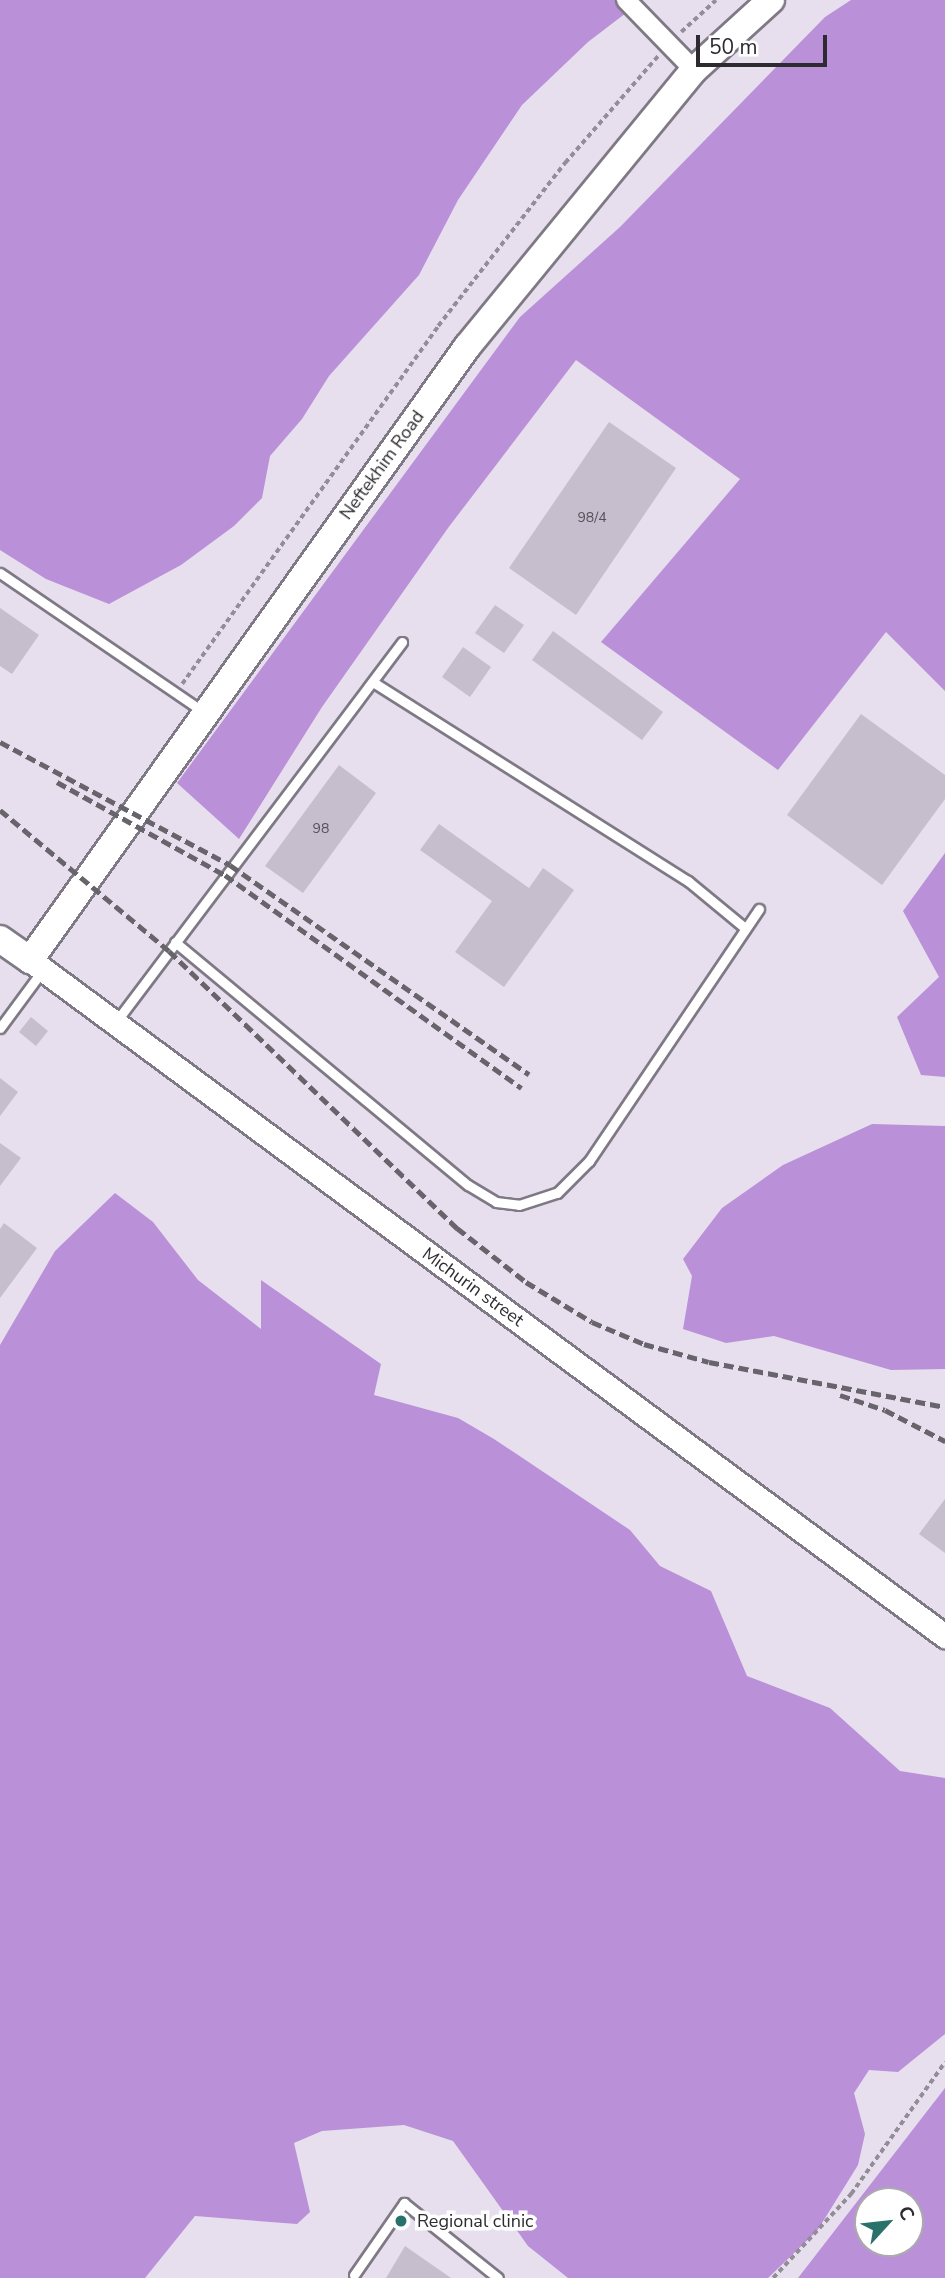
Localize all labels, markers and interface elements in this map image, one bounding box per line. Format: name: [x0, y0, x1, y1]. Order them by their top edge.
scale bar: [700, 21, 831, 65]
text: 50 m: [709, 33, 758, 61]
street label: Neftekhim Road: [335, 406, 429, 524]
house number: 98/4: [577, 510, 607, 526]
house number: 98: [313, 821, 329, 837]
street label: Michurin street: [418, 1243, 528, 1331]
north arrow: [854, 2187, 924, 2257]
text: С: [891, 2202, 920, 2225]
place label: Regional clinic: [417, 2210, 533, 2232]
marker: Regional clinic: [391, 2211, 411, 2231]

